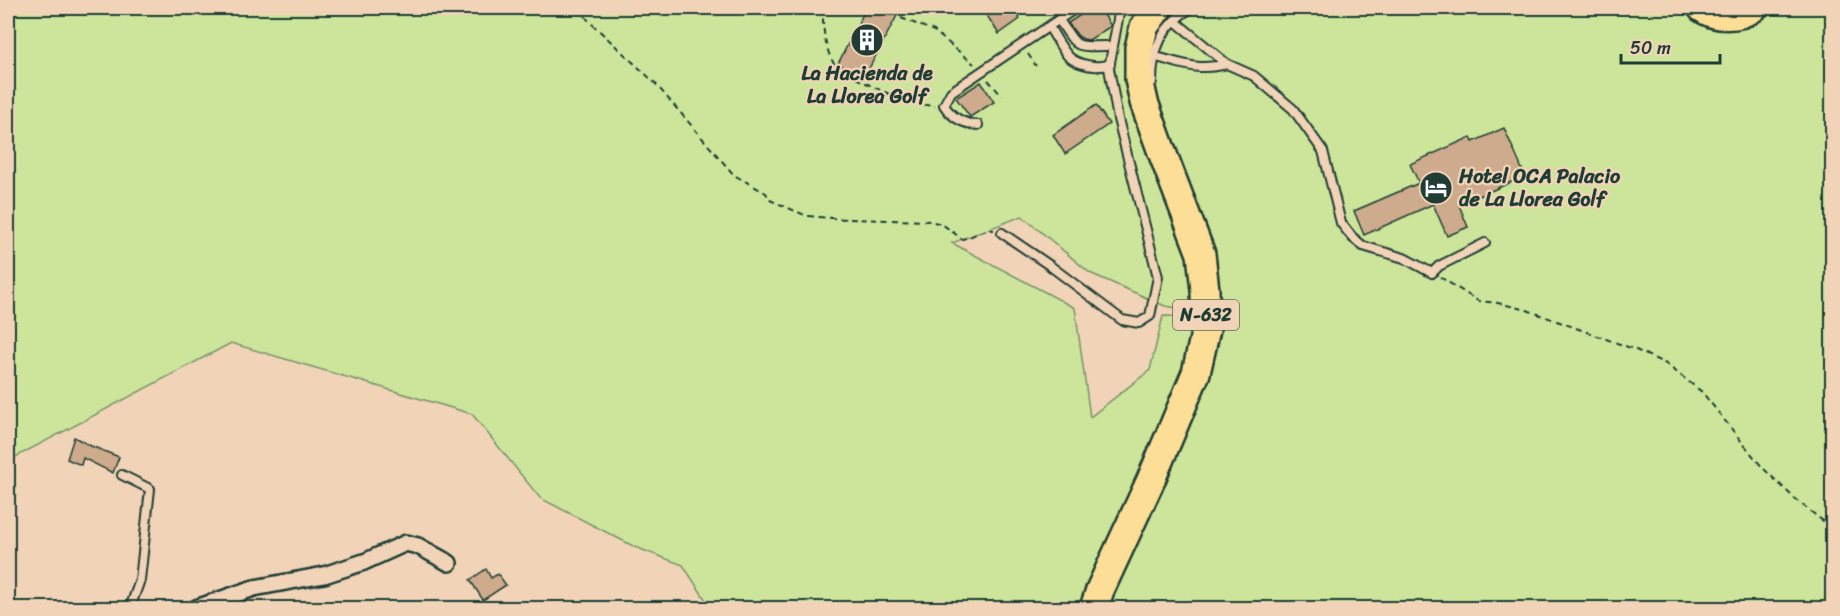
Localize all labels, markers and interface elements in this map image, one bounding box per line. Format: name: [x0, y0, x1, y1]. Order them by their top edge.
building icon: La Hacienda de La Llorea Golf: [849, 22, 885, 58]
scale bar: [1621, 27, 1720, 65]
text: 50 m: [1630, 32, 1671, 64]
place label: La Hacienda de La Llorea Golf: [801, 56, 933, 114]
place label: Hotel OCA Palacio de La Llorea Golf: [1458, 159, 1621, 217]
hotel icon: Hotel OCA Palacio de La Llorea Golf: [1418, 170, 1454, 206]
road number: N-632: [1173, 300, 1239, 330]

